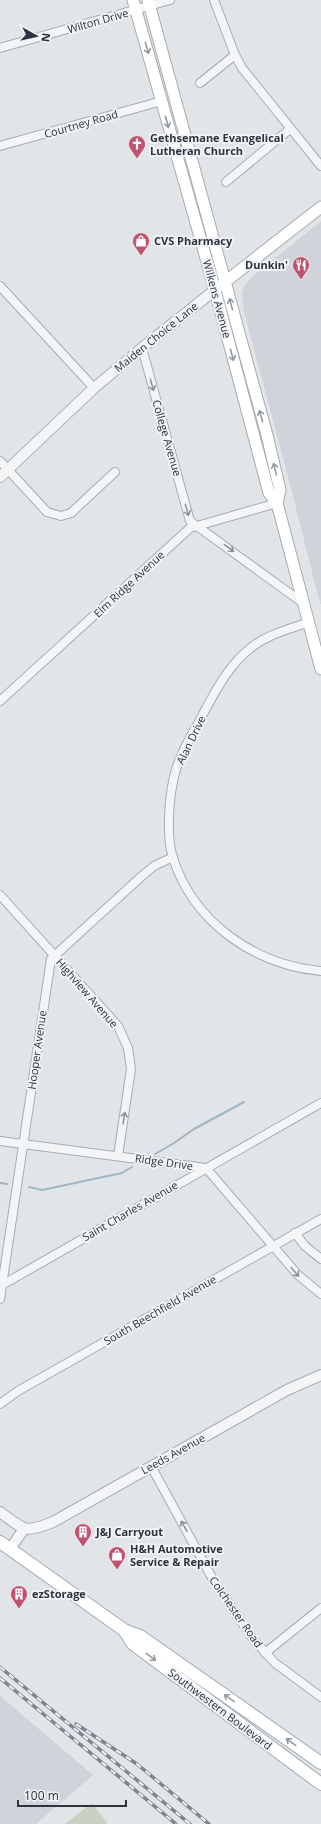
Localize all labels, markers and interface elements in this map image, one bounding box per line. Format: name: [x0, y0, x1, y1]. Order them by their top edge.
street label: Wilton Drive: [66, 5, 130, 36]
north arrow: [16, 16, 56, 56]
text: N: [38, 32, 54, 43]
one-way arrow: [144, 41, 151, 54]
street label: Courtney Road: [42, 106, 120, 141]
one-way arrow: [164, 115, 172, 128]
place label: Gethsemane Evangelical Lutheran Church: [150, 130, 284, 158]
church icon: Gethsemane Evangelical Lutheran Church: [127, 134, 147, 159]
shop icon: CVS Pharmacy: [131, 231, 151, 256]
place label: CVS Pharmacy: [154, 233, 233, 248]
restaurant icon: Dunkin': [291, 255, 311, 280]
place label: Dunkin': [245, 257, 288, 272]
street label: Wilkens Avenue: [200, 258, 235, 340]
street label: Maiden Choice Lane: [111, 298, 201, 375]
one-way arrow: [227, 298, 234, 311]
one-way arrow: [229, 348, 236, 361]
one-way arrow: [149, 379, 156, 392]
street label: College Avenue: [149, 398, 186, 478]
one-way arrow: [257, 409, 264, 422]
one-way arrow: [271, 463, 279, 476]
one-way arrow: [184, 504, 192, 517]
one-way arrow: [224, 544, 235, 552]
street label: Elm Ridge Avenue: [90, 547, 167, 620]
street label: Alan Drive: [172, 713, 209, 767]
street label: Highview Avenue: [53, 955, 122, 1031]
street label: Hooper Avenue: [24, 1009, 49, 1091]
one-way arrow: [120, 1112, 128, 1125]
street label: Ridge Drive: [134, 1150, 194, 1173]
street label: Saint Charles Avenue: [79, 1177, 180, 1244]
one-way arrow: [291, 1266, 300, 1277]
street label: South Beechfield Avenue: [101, 1271, 219, 1348]
street label: Leeds Avenue: [138, 1430, 208, 1477]
one-way arrow: [179, 1520, 187, 1532]
building icon: J&J Carryout: [73, 1522, 93, 1547]
place label: J&J Carryout: [95, 1524, 163, 1539]
place label: H&H Automotive Service & Repair: [130, 1541, 223, 1569]
shop icon: H&H Automotive Service & Repair: [107, 1545, 127, 1570]
street label: Colchester Road: [206, 1573, 266, 1650]
building icon: ezStorage: [9, 1584, 29, 1609]
place label: ezStorage: [32, 1586, 86, 1601]
one-way arrow: [146, 1653, 157, 1661]
street label: Southwestern Boulevard: [165, 1665, 275, 1753]
one-way arrow: [224, 1694, 235, 1702]
one-way arrow: [286, 1738, 297, 1746]
scale bar: [18, 1782, 126, 1808]
text: 100 m: [24, 1787, 59, 1804]

